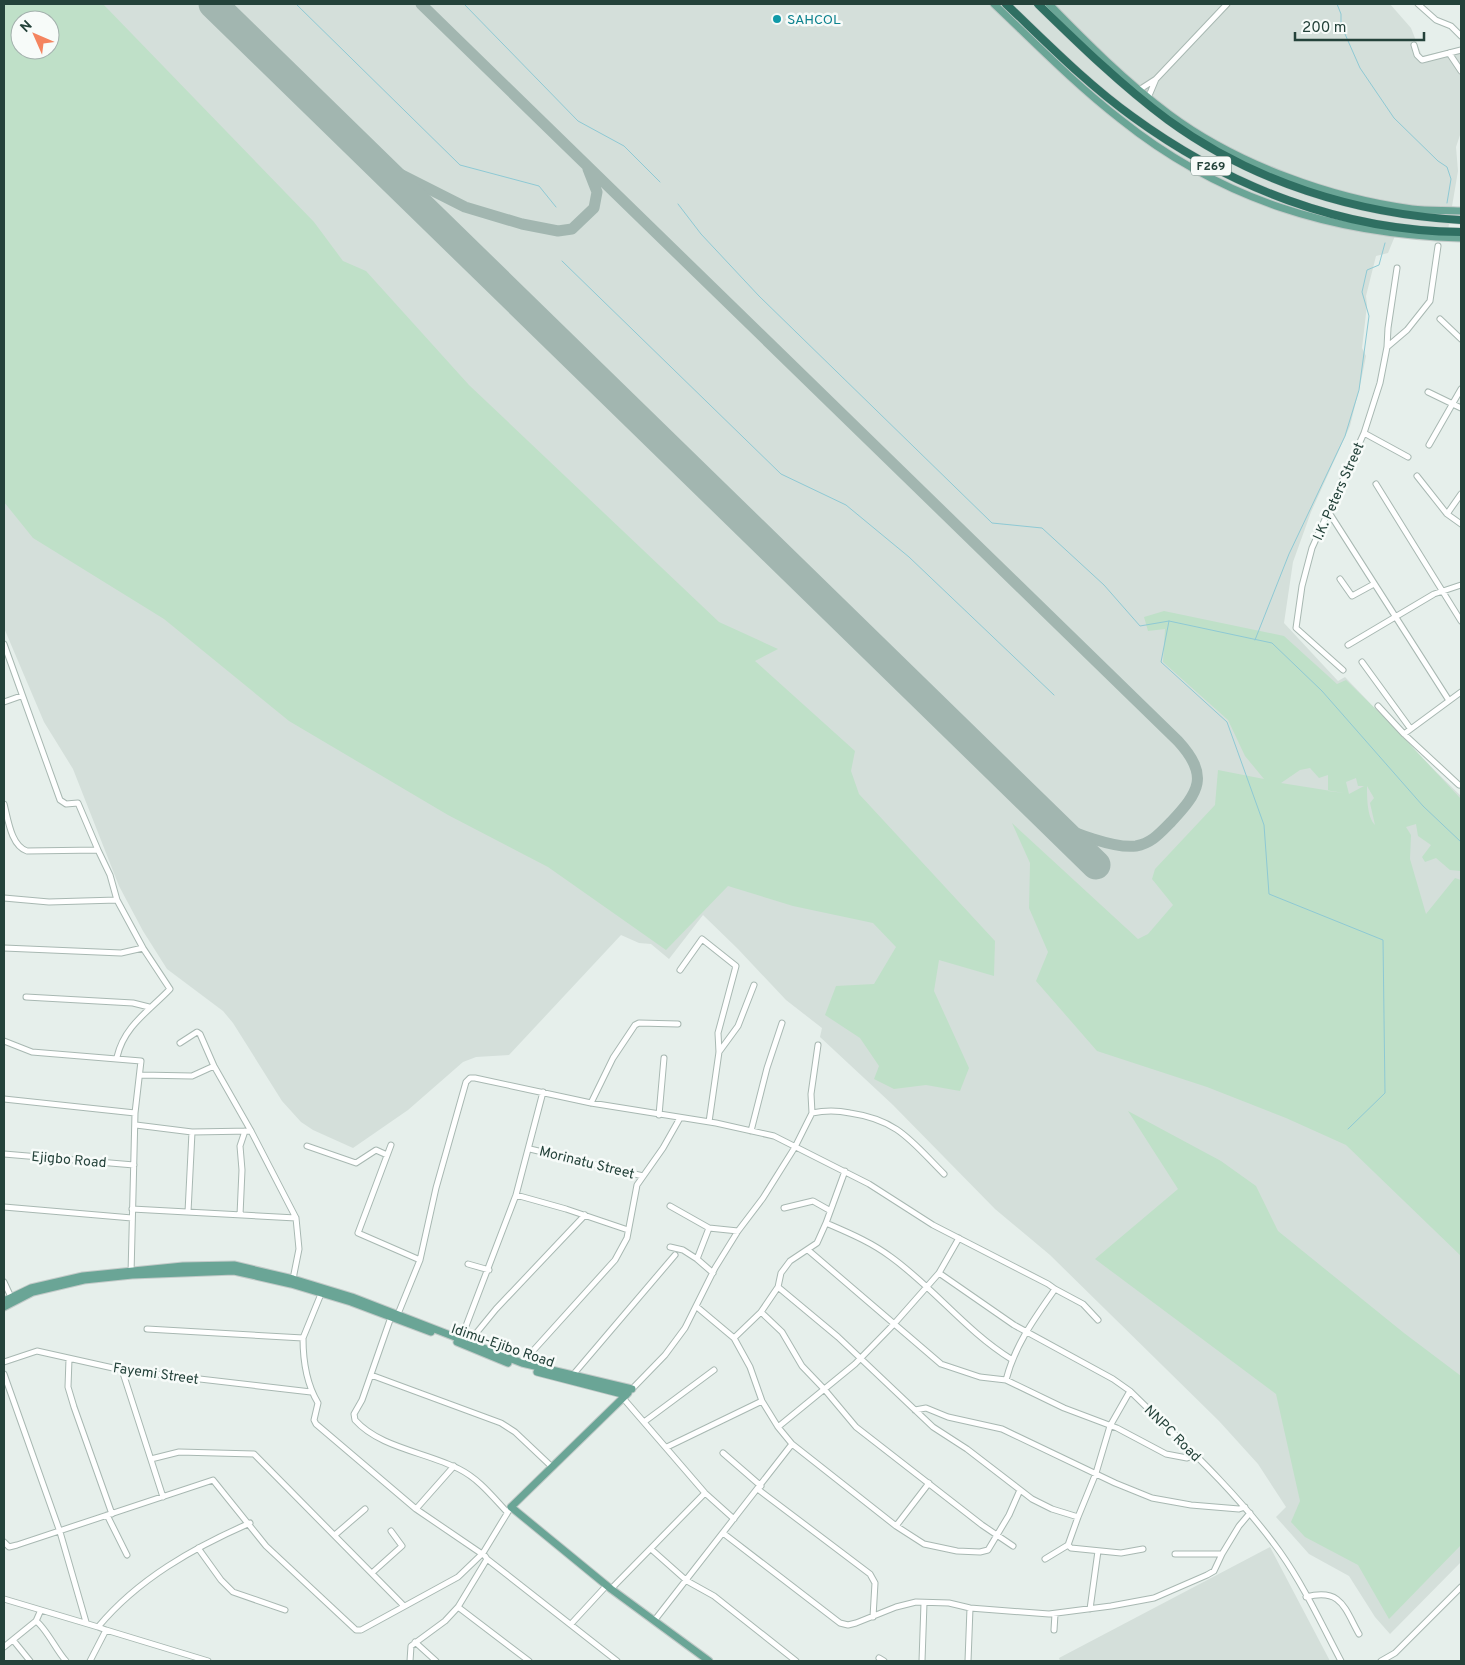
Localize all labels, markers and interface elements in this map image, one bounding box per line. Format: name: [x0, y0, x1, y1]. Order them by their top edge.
north arrow: [10, 10, 60, 60]
scale bar: [1295, 10, 1424, 42]
place label: SAHCOL: [787, 12, 841, 29]
marker: SAHCOL: [771, 13, 783, 25]
text: N: [17, 17, 36, 36]
text: 200 m: [1302, 19, 1347, 38]
road number: F269: [1191, 157, 1231, 176]
street label: I.K. Peters Street: [1310, 440, 1369, 543]
street label: Morinatu Street: [537, 1143, 636, 1184]
street label: Ejigbo Road: [31, 1149, 107, 1172]
street label: Idimu-Ejibo Road: [449, 1321, 556, 1372]
street label: Fayemi Street: [112, 1360, 200, 1389]
street label: NNPC Road: [1140, 1402, 1204, 1466]

